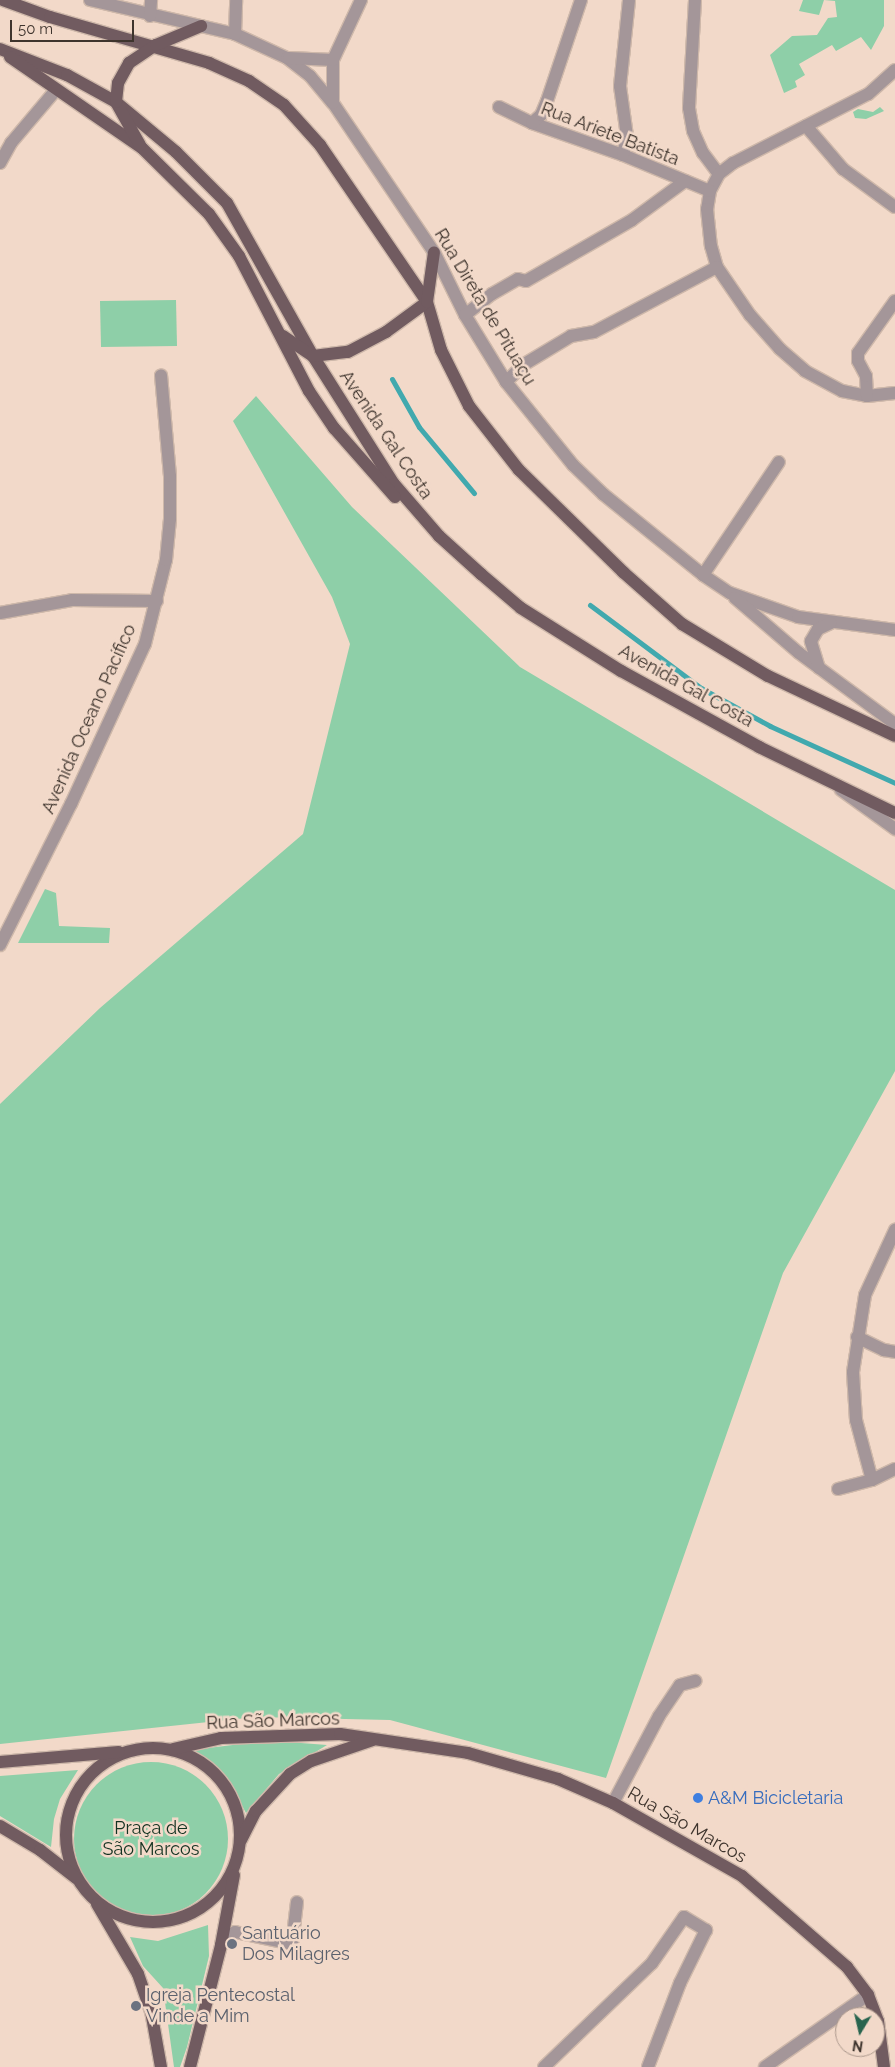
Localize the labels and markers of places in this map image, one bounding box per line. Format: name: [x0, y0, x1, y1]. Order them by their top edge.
place label: A&M Bicicletaria: [708, 1787, 843, 1809]
marker: A&M Bicicletaria: [692, 1792, 704, 1804]
place label: Santuário Dos Milagres: [242, 1923, 350, 1966]
marker: Santuário Dos Milagres: [226, 1938, 238, 1950]
place label: Igreja Pentecostal Vinde a Mim: [146, 1985, 295, 2028]
marker: Igreja Pentecostal Vinde a Mim: [130, 2000, 142, 2012]

